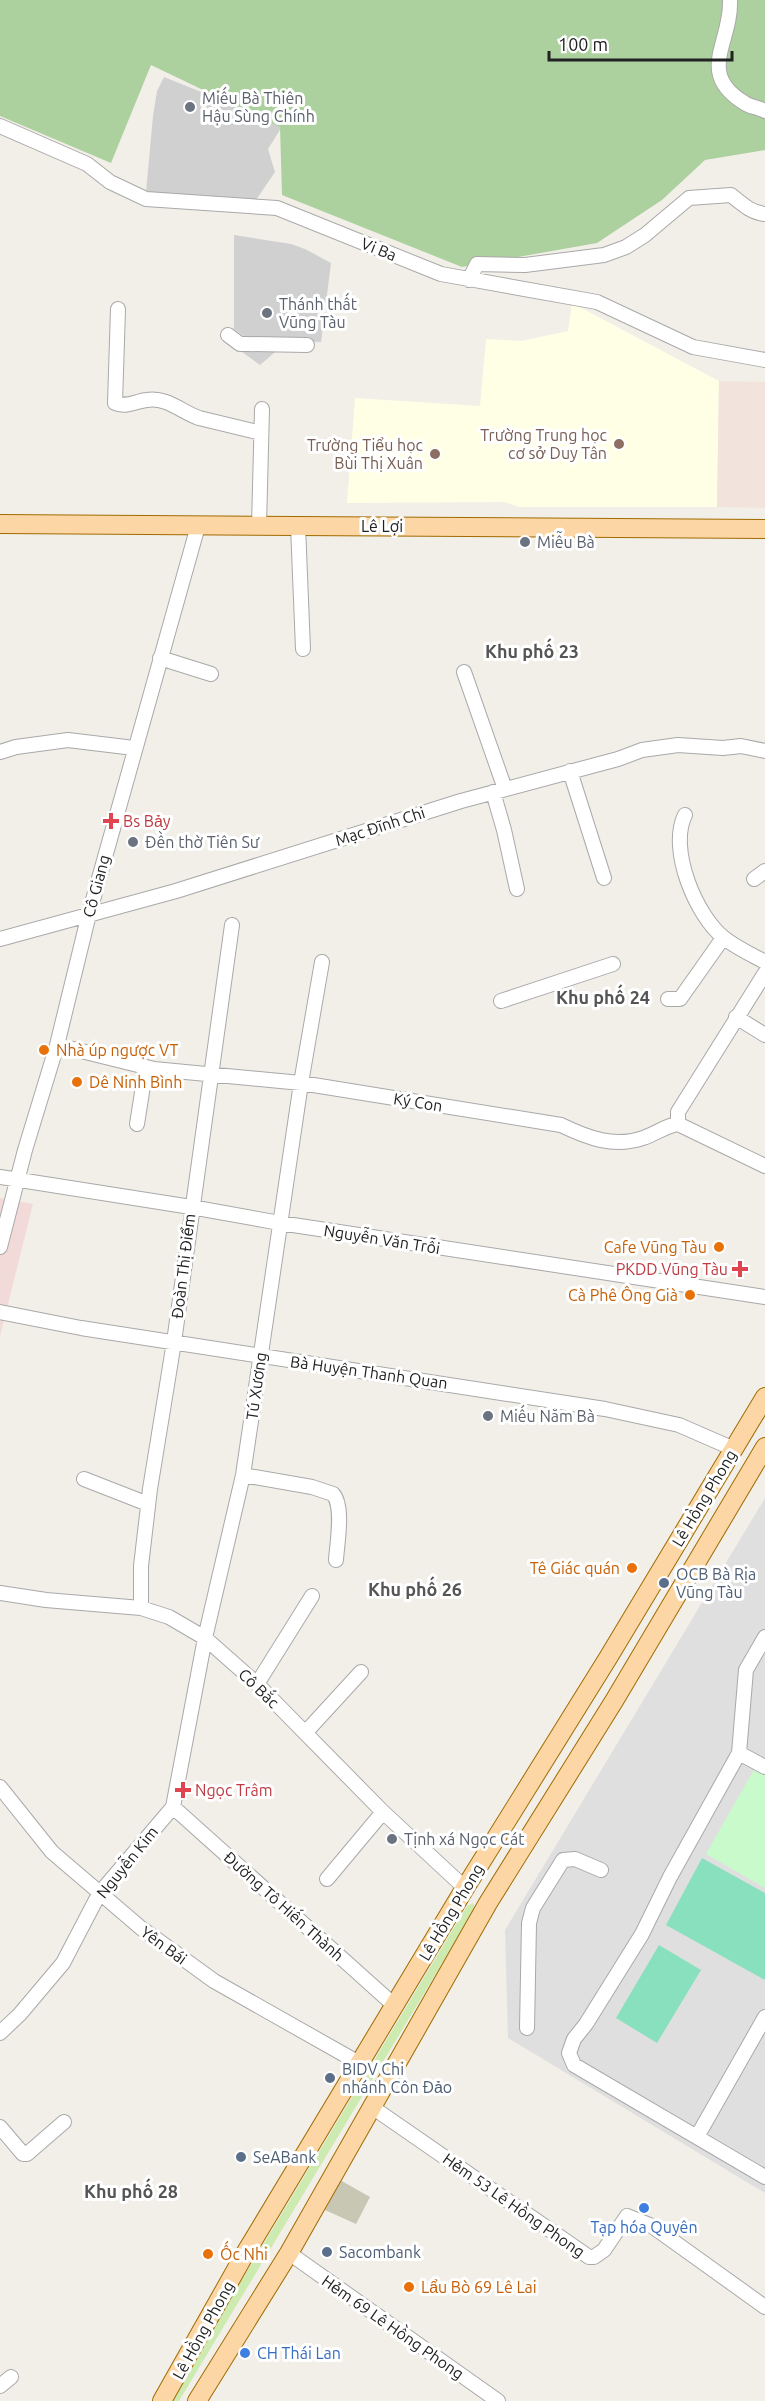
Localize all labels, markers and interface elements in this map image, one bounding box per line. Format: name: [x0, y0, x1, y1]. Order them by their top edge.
scale bar: [549, 24, 732, 62]
text: 100 m: [558, 34, 608, 54]
place label: Miếu Bà Thiên Hậu Sùng Chính: [202, 86, 315, 125]
marker: Miếu Bà Thiên Hậu Sùng Chính: [183, 100, 197, 114]
street label: Vi Ba: [359, 234, 399, 264]
place label: Thánh thất Vũng Tàu: [279, 292, 358, 331]
marker: Thánh thất Vũng Tàu: [260, 306, 274, 320]
place label: Trường Trung học cơ sở Duy Tân: [480, 426, 608, 462]
place label: Trường Tiểu học Bùi Thị Xuân: [307, 436, 424, 472]
marker: Trường Trung học cơ sở Duy Tân: [612, 437, 626, 451]
marker: Trường Tiểu học Bùi Thị Xuân: [428, 447, 442, 461]
street label: Lê Lợi: [361, 517, 403, 535]
place label: Miễu Bà: [537, 530, 595, 551]
marker: Miễu Bà: [518, 535, 532, 549]
district label: Khu phố 23: [485, 638, 579, 661]
street label: Mạc Đĩnh Chi: [333, 803, 427, 849]
place label: Bs Bảy: [123, 812, 171, 830]
marker: Bs Bảy: [104, 814, 118, 828]
place label: Đền thờ Tiên Sư: [145, 830, 260, 851]
marker: Đền thờ Tiên Sư: [126, 835, 140, 849]
street label: Cô Giang: [79, 853, 113, 919]
district label: Khu phố 24: [556, 984, 650, 1007]
place label: Nhà úp ngược VT: [56, 1041, 179, 1059]
marker: Nhà úp ngược VT: [37, 1043, 51, 1057]
place label: Dê Ninh Bình: [89, 1073, 182, 1091]
marker: Dê Ninh Bình: [70, 1075, 84, 1089]
street label: Ký Con: [392, 1089, 444, 1115]
street label: Đoàn Thị Điểm: [168, 1212, 198, 1320]
street label: Nguyễn Văn Trỗi: [323, 1218, 442, 1257]
place label: Cafe Vũng Tàu: [604, 1238, 707, 1256]
marker: Cafe Vũng Tàu: [712, 1240, 726, 1254]
place label: PKDD Vũng Tàu: [616, 1260, 728, 1278]
marker: PKDD Vũng Tàu: [733, 1262, 747, 1276]
place label: Cà Phê Ông Già: [568, 1285, 678, 1304]
marker: Cà Phê Ông Già: [683, 1288, 697, 1302]
street label: Tú Xương: [242, 1351, 270, 1421]
street label: Bà Huyện Thanh Quan: [289, 1352, 449, 1392]
place label: Miếu Năm Bà: [500, 1404, 595, 1425]
marker: Miếu Năm Bà: [481, 1409, 495, 1423]
street label: Lê Hồng Phong: [666, 1445, 740, 1550]
place label: Tê Giác quán: [530, 1559, 620, 1577]
marker: Tê Giác quán: [625, 1561, 639, 1575]
place label: OCB Bà Rịa Vũng Tàu: [676, 1565, 756, 1601]
district label: Khu phố 26: [368, 1576, 462, 1599]
marker: OCB Bà Rịa Vũng Tàu: [657, 1576, 671, 1590]
street label: Cô Bắc: [235, 1663, 285, 1712]
place label: Ngọc Trâm: [195, 1781, 273, 1799]
marker: Ngọc Trâm: [176, 1783, 190, 1797]
street label: Nguyễn Kim: [90, 1821, 161, 1901]
place label: Tịnh xá Ngọc Cát: [404, 1830, 525, 1848]
marker: Tịnh xá Ngọc Cát: [385, 1832, 399, 1846]
street label: Đường Tô Hiến Thành: [220, 1845, 349, 1964]
street label: Lê Hồng Phong: [413, 1859, 487, 1964]
street label: Yên Bái: [137, 1922, 191, 1968]
place label: BIDV Chi nhánh Côn Đảo: [342, 2060, 452, 2096]
marker: BIDV Chi nhánh Côn Đảo: [323, 2071, 337, 2085]
street label: Hẻm 53 Lê Hồng Phong: [440, 2147, 590, 2261]
place label: SeABank: [253, 2148, 316, 2166]
marker: SeABank: [234, 2150, 248, 2164]
district label: Khu phố 28: [84, 2178, 178, 2201]
marker: Tạp hóa Quyên: [637, 2201, 651, 2215]
place label: Tạp hóa Quyên: [590, 2218, 698, 2236]
place label: Ốc Nhi: [220, 2240, 268, 2263]
place label: Sacombank: [339, 2243, 421, 2261]
marker: Sacombank: [320, 2245, 334, 2259]
marker: Ốc Nhi: [201, 2247, 215, 2261]
street label: Hẻm 69 Lê Hồng Phong: [319, 2269, 469, 2383]
street label: Lê Hồng Phong: [166, 2276, 237, 2382]
place label: Lẩu Bò 69 Lê Lai: [421, 2278, 537, 2296]
marker: Lẩu Bò 69 Lê Lai: [402, 2280, 416, 2294]
place label: CH Thái Lan: [257, 2344, 341, 2362]
marker: CH Thái Lan: [238, 2346, 252, 2360]

